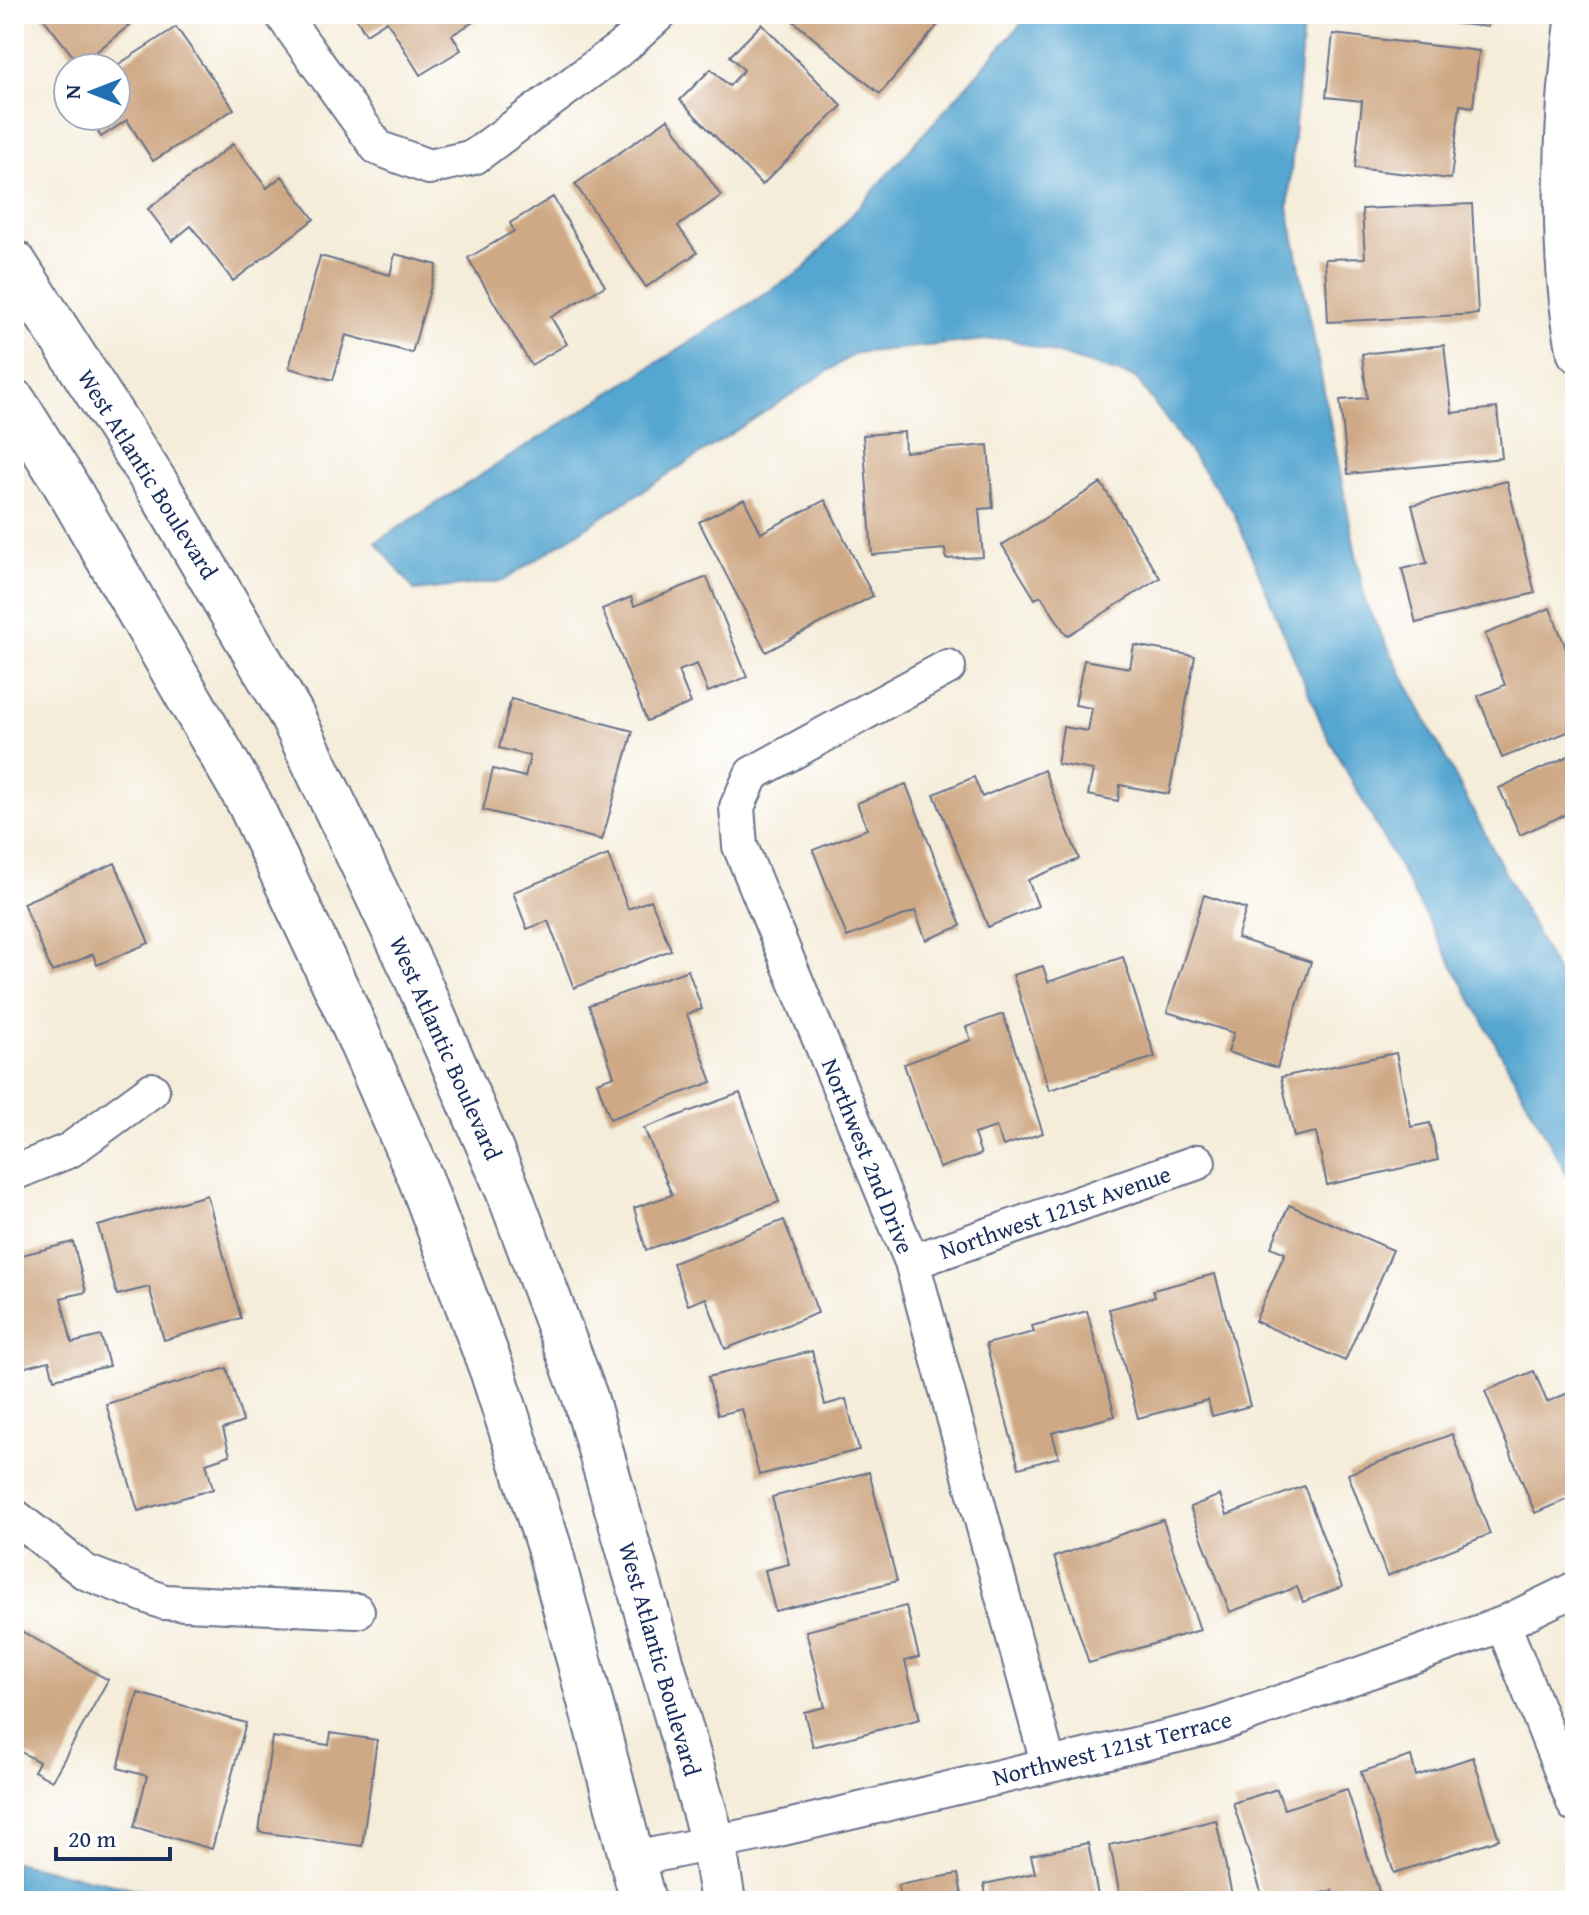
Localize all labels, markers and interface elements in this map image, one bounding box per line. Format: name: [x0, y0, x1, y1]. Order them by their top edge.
north arrow: [52, 52, 132, 132]
text: N: [56, 84, 88, 99]
street label: West Atlantic Boulevard: [69, 362, 227, 586]
street label: West Atlantic Boulevard: [381, 930, 511, 1166]
street label: Northwest 2nd Drive: [813, 1053, 923, 1259]
street label: Northwest 121st Avenue: [935, 1156, 1175, 1268]
street label: West Atlantic Boulevard: [610, 1538, 710, 1780]
street label: Northwest 121st Terrace: [989, 1701, 1235, 1795]
scale bar: [56, 1811, 170, 1861]
text: 20 m: [68, 1821, 116, 1856]

